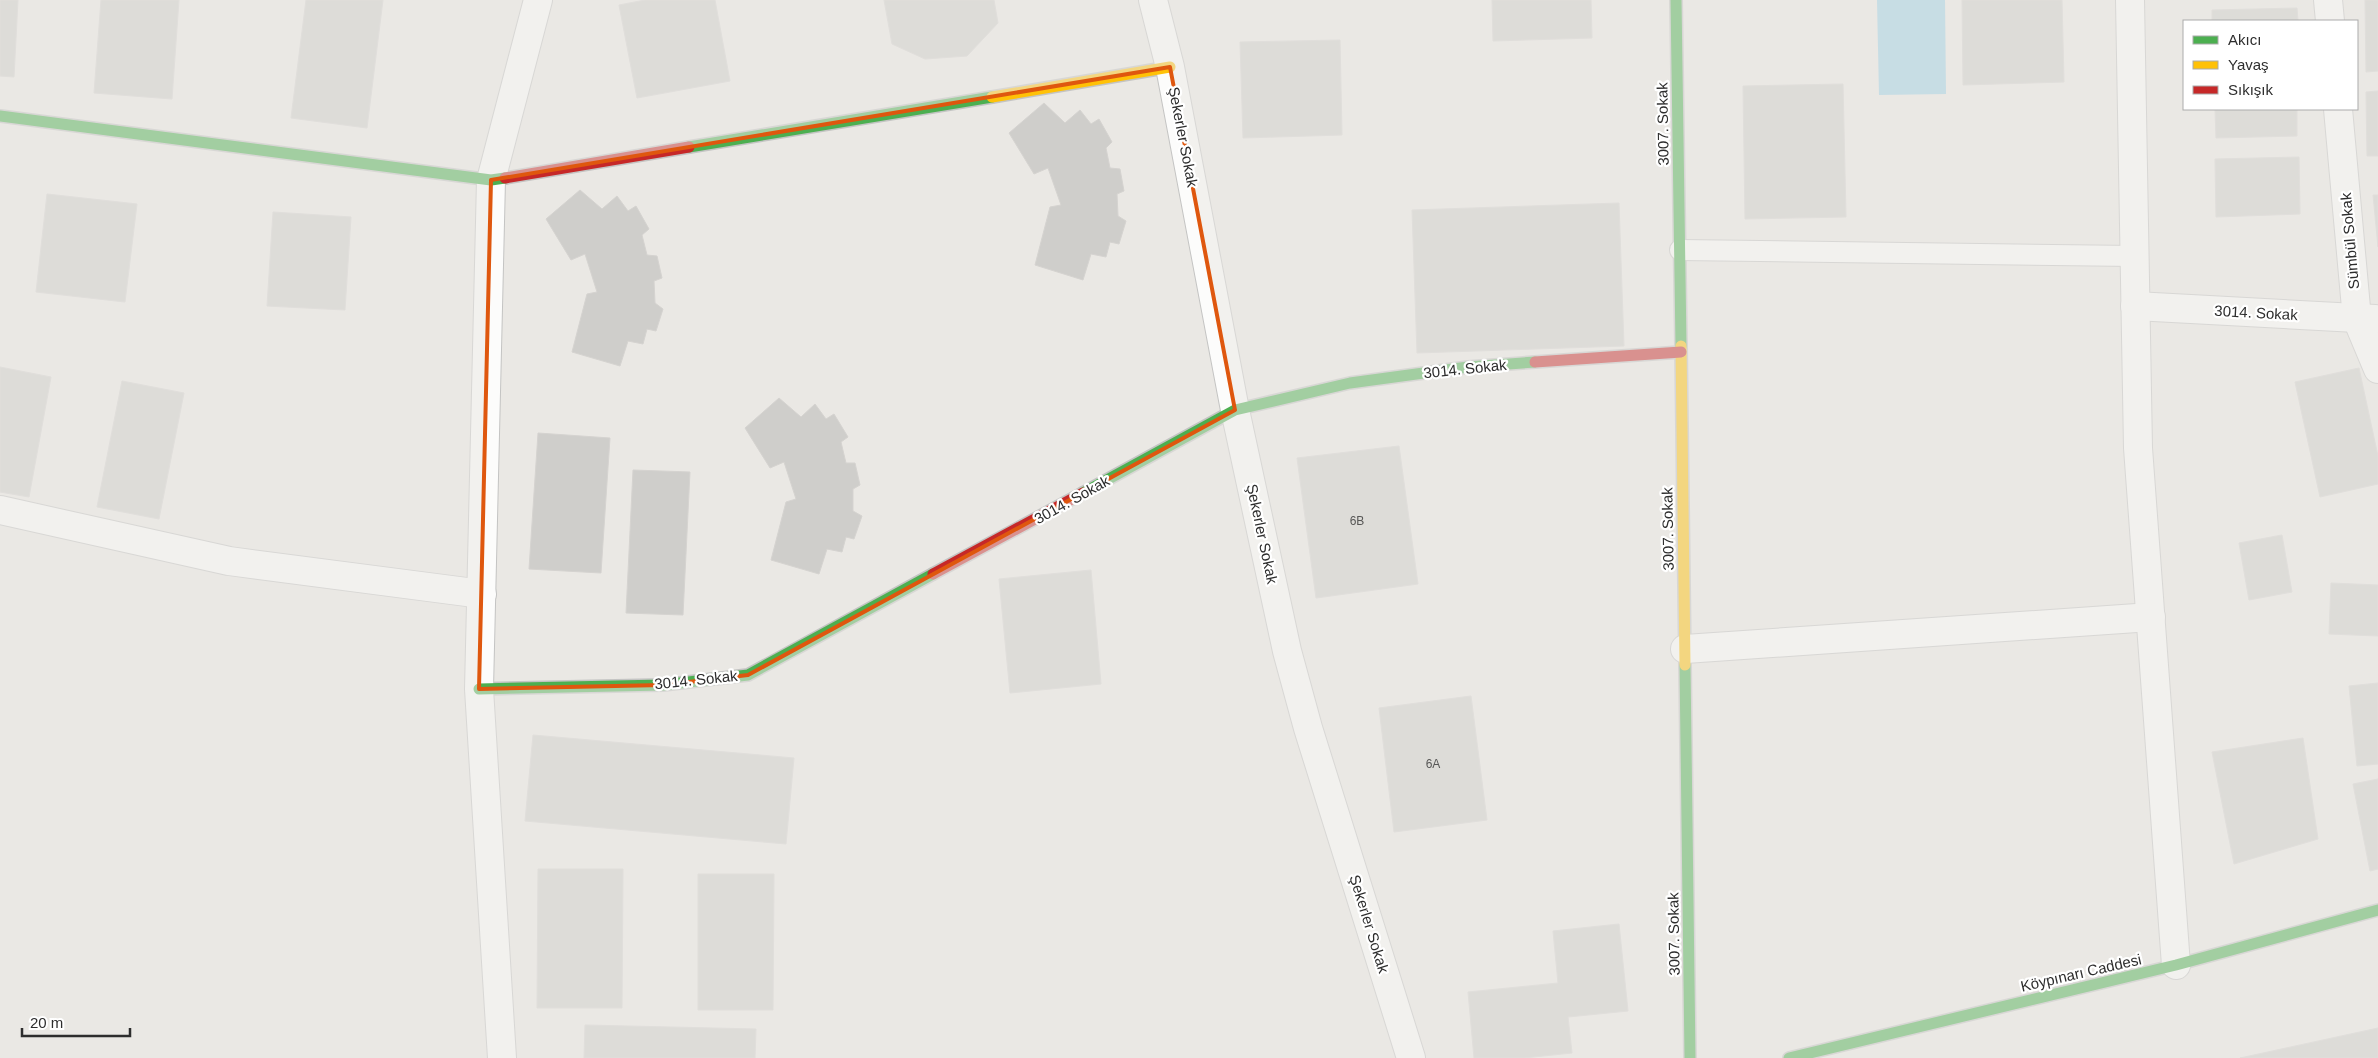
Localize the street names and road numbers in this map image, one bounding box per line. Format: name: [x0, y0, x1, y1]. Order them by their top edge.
street label: 3007. Sokak: [1653, 82, 1672, 166]
street label: Şekerler Sokak: [1165, 85, 1202, 189]
street label: Sümbül Sokak: [2337, 192, 2362, 290]
street label: 3014. Sokak: [2214, 302, 2299, 323]
street label: 3014. Sokak: [1423, 356, 1508, 381]
street label: 3014. Sokak: [1031, 472, 1113, 527]
street label: Şekerler Sokak: [1244, 482, 1281, 586]
street label: 3007. Sokak: [1658, 487, 1677, 571]
street label: 3014. Sokak: [654, 667, 739, 692]
street label: Şekerler Sokak: [1346, 873, 1393, 975]
street label: 3007. Sokak: [1664, 892, 1683, 976]
street label: Köypınarı Caddesi: [2019, 950, 2143, 995]

